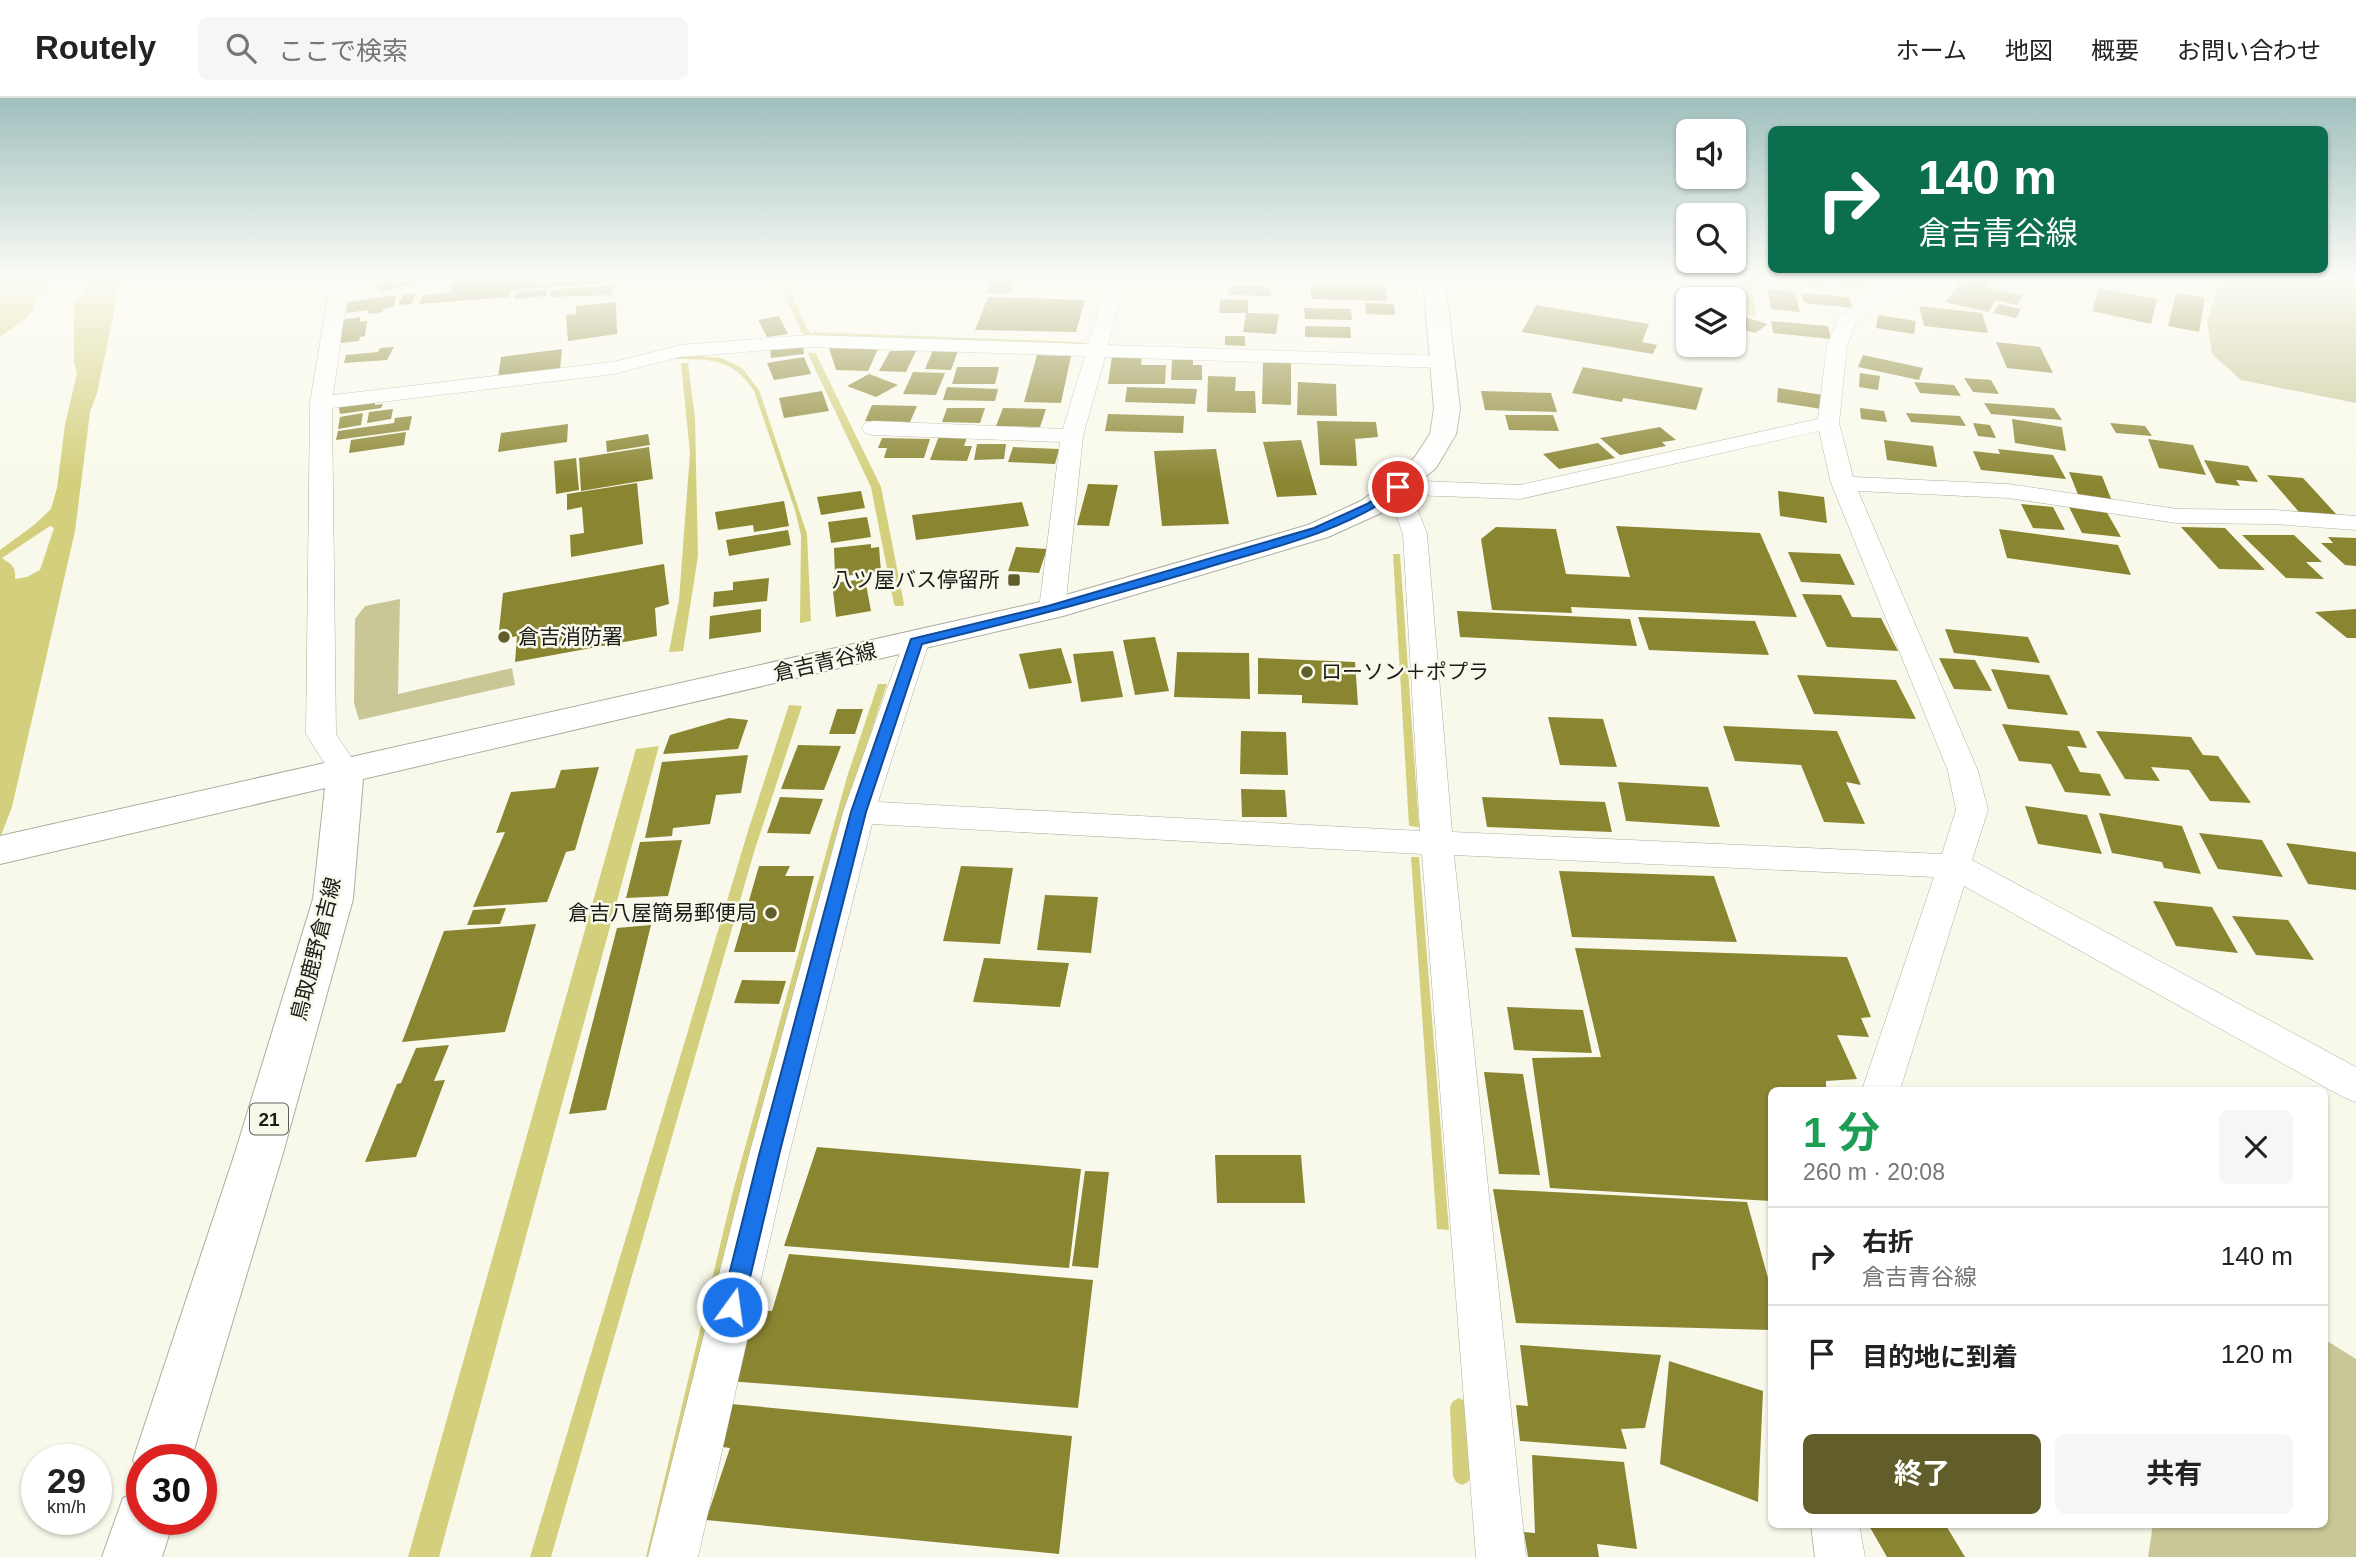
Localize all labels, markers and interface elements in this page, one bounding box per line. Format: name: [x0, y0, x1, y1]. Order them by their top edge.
search box: [198, 17, 688, 80]
text: Routely: [35, 29, 156, 66]
icon: search: [222, 29, 260, 67]
text: ここで検索: [278, 36, 408, 66]
text: ホーム: [1896, 37, 1967, 64]
text: 地図: [2005, 37, 2053, 64]
text: 概要: [2091, 37, 2139, 64]
text: お問い合わせ: [2177, 37, 2321, 64]
map controls: [1676, 119, 1746, 357]
button: sound: [1676, 119, 1746, 189]
text: 140 m: [1918, 150, 2057, 204]
icon: right: [1803, 154, 1894, 245]
button: search: [1676, 203, 1746, 273]
text: 倉吉青谷線: [1918, 215, 2078, 251]
button: layers: [1676, 287, 1746, 357]
pin: [1368, 457, 1428, 517]
icon: arrive: [1379, 468, 1417, 506]
place label: 八ツ屋バス停留所: [832, 568, 1000, 591]
marker: 八ツ屋バス停留所: [1006, 572, 1022, 588]
place label: 倉吉消防署: [518, 625, 623, 648]
marker: 倉吉消防署: [496, 629, 512, 645]
street label: 倉吉青谷線: [771, 638, 879, 685]
place label: ローソン＋ポプラ: [1321, 660, 1489, 683]
marker: ローソン＋ポプラ: [1299, 664, 1315, 680]
street label: 鳥取鹿野倉吉線: [287, 875, 344, 1023]
place label: 倉吉八屋簡易郵便局: [568, 901, 757, 924]
marker: 倉吉八屋簡易郵便局: [763, 905, 779, 921]
road number: 21: [250, 1104, 288, 1134]
text: 1 分: [1803, 1109, 1880, 1156]
button: close: [2219, 1110, 2293, 1184]
text: 260 m · 20:08: [1803, 1159, 1945, 1185]
text: 右折: [1862, 1227, 1914, 1257]
icon: right: [1803, 1237, 1841, 1275]
text: 140 m: [2221, 1241, 2293, 1271]
text: 倉吉青谷線: [1862, 1264, 1977, 1290]
position arrow: [695, 1270, 769, 1344]
icon: arrive: [1803, 1335, 1841, 1373]
text: 120 m: [2221, 1339, 2293, 1369]
text: 目的地に到着: [1862, 1342, 2018, 1372]
button: 終了: [1803, 1434, 2041, 1514]
button: 共有: [2055, 1434, 2293, 1514]
speed limit sign: 30: [126, 1444, 217, 1535]
text: 29: [47, 1461, 86, 1500]
text: km/h: [47, 1497, 86, 1517]

